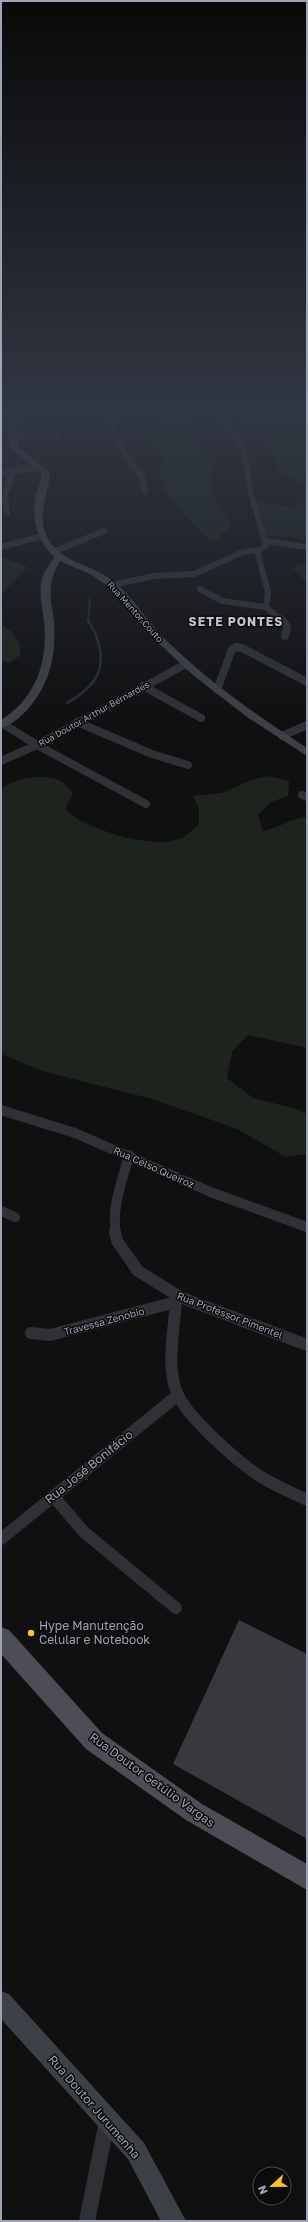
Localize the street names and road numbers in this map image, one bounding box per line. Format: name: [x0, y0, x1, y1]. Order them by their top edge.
street label: Rua Mentor Couto: [105, 579, 166, 644]
street label: Rua Doutor Arthur Bernardes: [36, 678, 151, 749]
street label: Rua Celso Queiroz: [112, 1144, 196, 1190]
street label: Rua Professor Pimentel: [175, 1289, 285, 1341]
street label: Travessa Zenobio: [62, 1304, 146, 1338]
street label: Rua José Bonifácio: [42, 1427, 136, 1507]
street label: Rua Doutor Getúlio Vargas: [87, 1729, 218, 1830]
street label: Rua Doutor Jurumenha: [45, 2052, 143, 2162]

